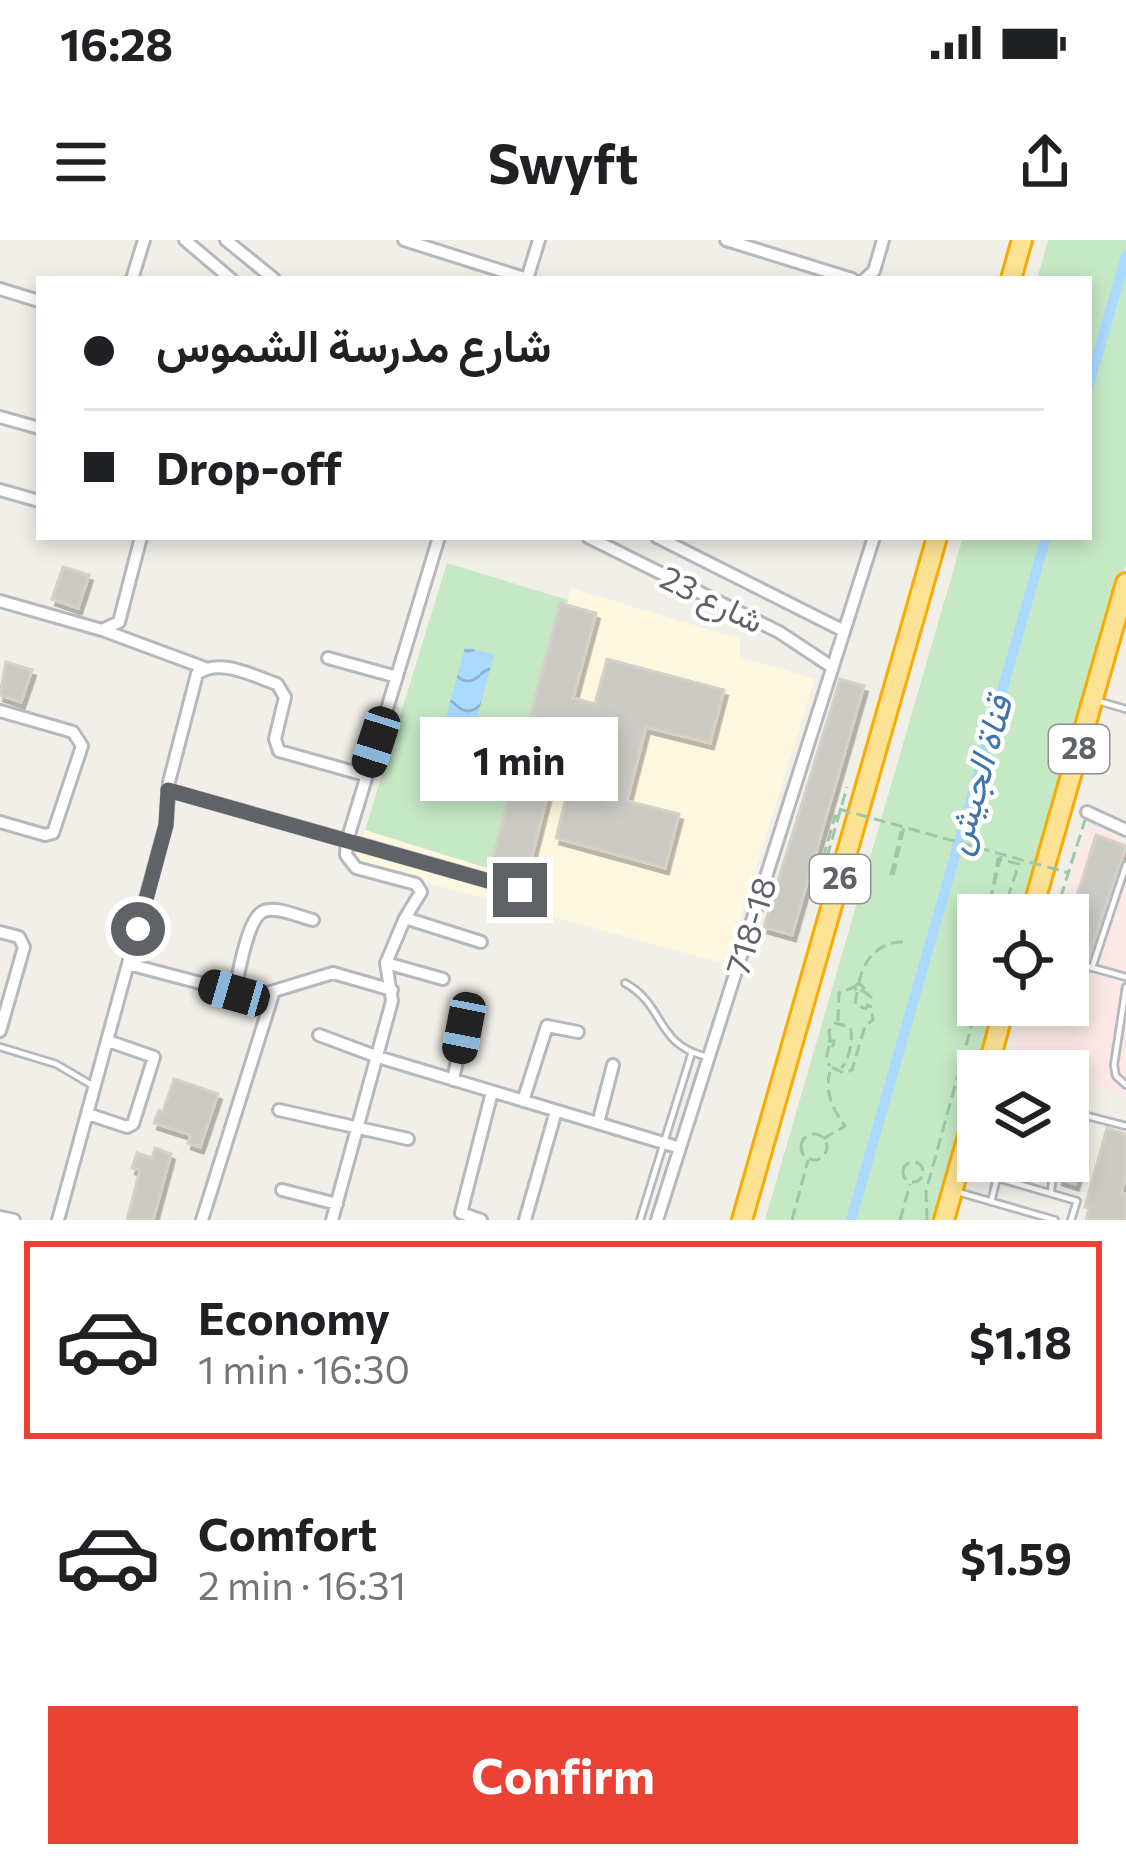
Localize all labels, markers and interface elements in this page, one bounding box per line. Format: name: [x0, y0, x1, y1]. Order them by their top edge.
text: 16:28: [60, 15, 173, 70]
icon: menu: [48, 129, 114, 195]
text: Swyft: [488, 129, 638, 195]
icon: share: [1012, 129, 1078, 195]
text: شارع مدرسة الشموس: [156, 316, 551, 371]
text: Drop-off: [156, 439, 342, 494]
street label: شارع 23: [653, 555, 771, 644]
water label: قناة الجيش: [933, 688, 1023, 859]
car: [348, 702, 404, 782]
callout: 1 min: [421, 716, 619, 800]
road number: 28: [1049, 725, 1109, 773]
text: 1 min: [473, 735, 565, 783]
road number: 26: [810, 855, 870, 903]
route end: [493, 863, 547, 917]
street label: 718-18: [715, 872, 784, 979]
map controls: [957, 894, 1089, 1182]
button: locate: [957, 894, 1089, 1026]
route start: [111, 902, 165, 956]
car: [194, 966, 274, 1020]
car: [439, 989, 489, 1067]
button: layers: [957, 1050, 1089, 1182]
icon: car: [54, 1286, 162, 1394]
text: Economy: [198, 1289, 390, 1344]
text: $1.18: [969, 1313, 1072, 1368]
text: 1 min · 16:30: [198, 1344, 410, 1392]
icon: car: [54, 1502, 162, 1610]
text: Comfort: [198, 1505, 377, 1560]
text: $1.59: [960, 1529, 1072, 1584]
text: 2 min · 16:31: [198, 1560, 406, 1608]
button: Confirm: [48, 1706, 1078, 1844]

